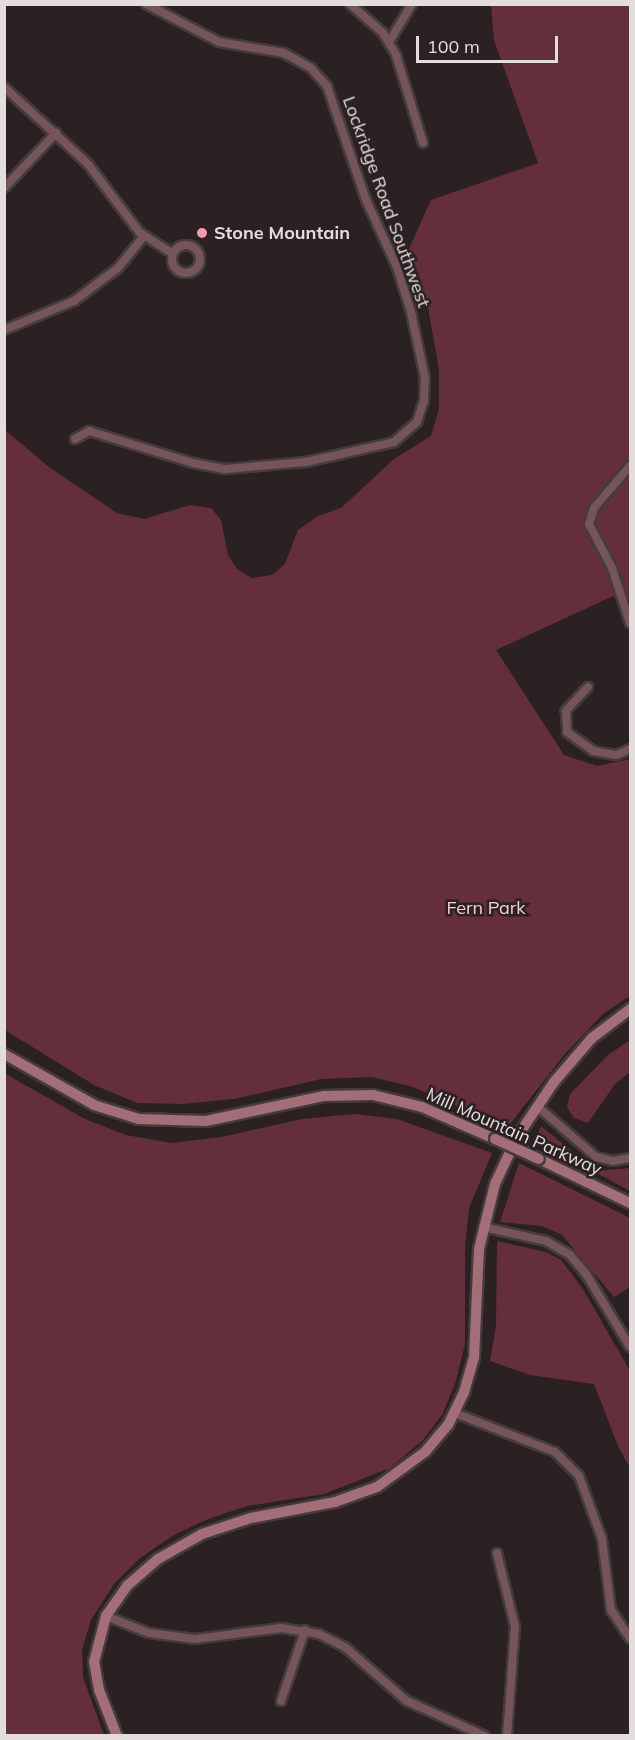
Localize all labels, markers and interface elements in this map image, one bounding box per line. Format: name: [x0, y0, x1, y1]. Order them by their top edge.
scale bar: [419, 24, 562, 62]
text: 100 m: [427, 35, 480, 58]
street label: Lockridge Road Southwest: [338, 94, 434, 310]
place label: Stone Mountain: [214, 222, 350, 244]
marker: Stone Mountain: [195, 226, 209, 240]
park label: Fern Park: [446, 897, 526, 919]
street label: Mill Mountain Parkway: [423, 1084, 605, 1180]

